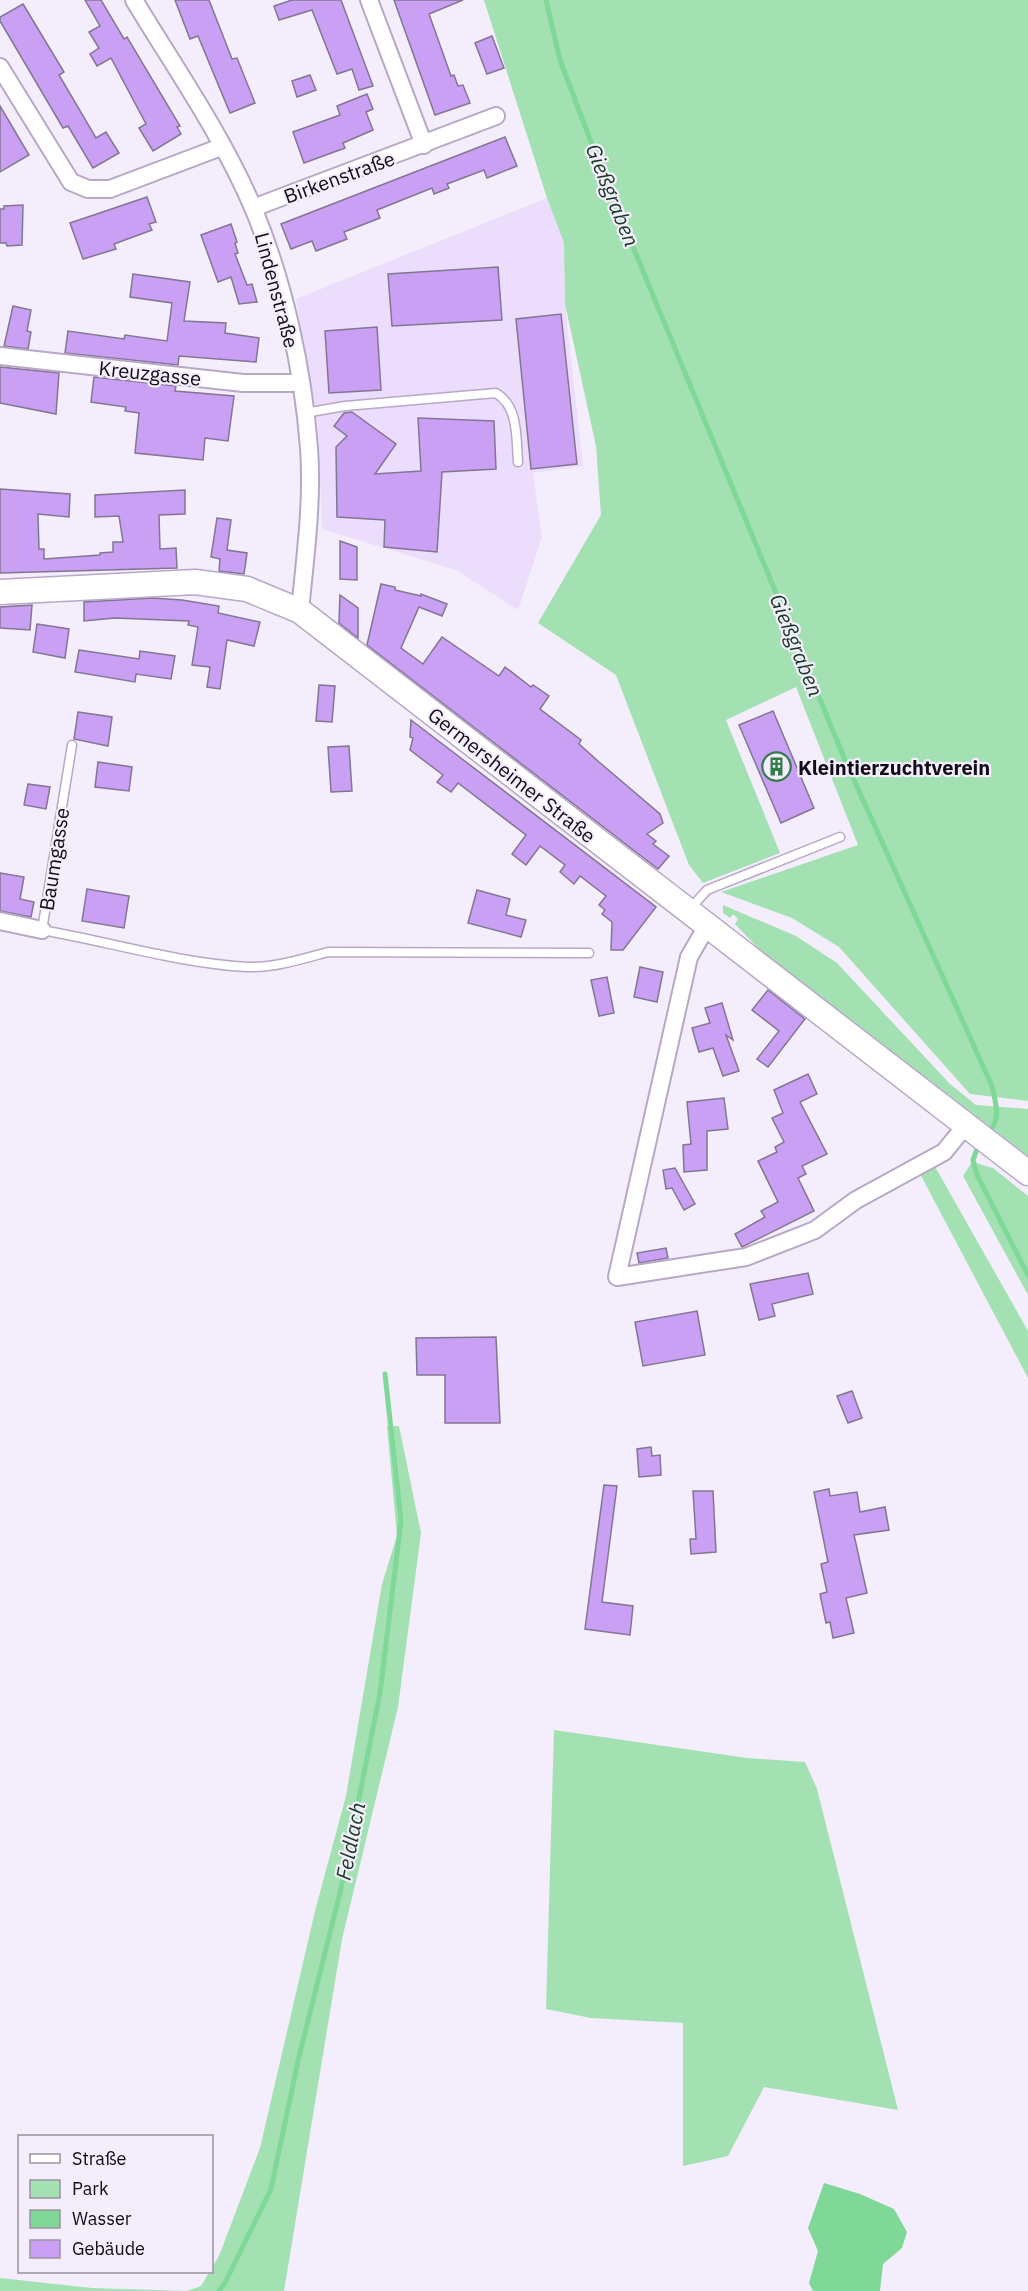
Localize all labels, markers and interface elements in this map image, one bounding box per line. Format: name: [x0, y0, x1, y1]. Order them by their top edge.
water label: Gießgraben: [580, 139, 646, 251]
street label: Birkenstraße: [280, 144, 398, 210]
street label: Lindenstraße: [249, 229, 305, 351]
street label: Kreuzgasse: [97, 354, 203, 392]
water label: Gießgraben: [764, 589, 830, 701]
street label: Germersheimer Straße: [423, 701, 601, 849]
building icon: Kleintierzuchtverein: [761, 751, 793, 783]
place label: Kleintierzuchtverein: [798, 754, 990, 781]
street label: Baumgasse: [33, 805, 75, 913]
water label: Feldlach: [329, 1800, 371, 1882]
legend: [18, 2135, 213, 2273]
text: Straße: [72, 2147, 126, 2170]
text: Park: [72, 2177, 109, 2200]
text: Wasser: [72, 2207, 132, 2230]
text: Gebäude: [72, 2237, 145, 2260]

